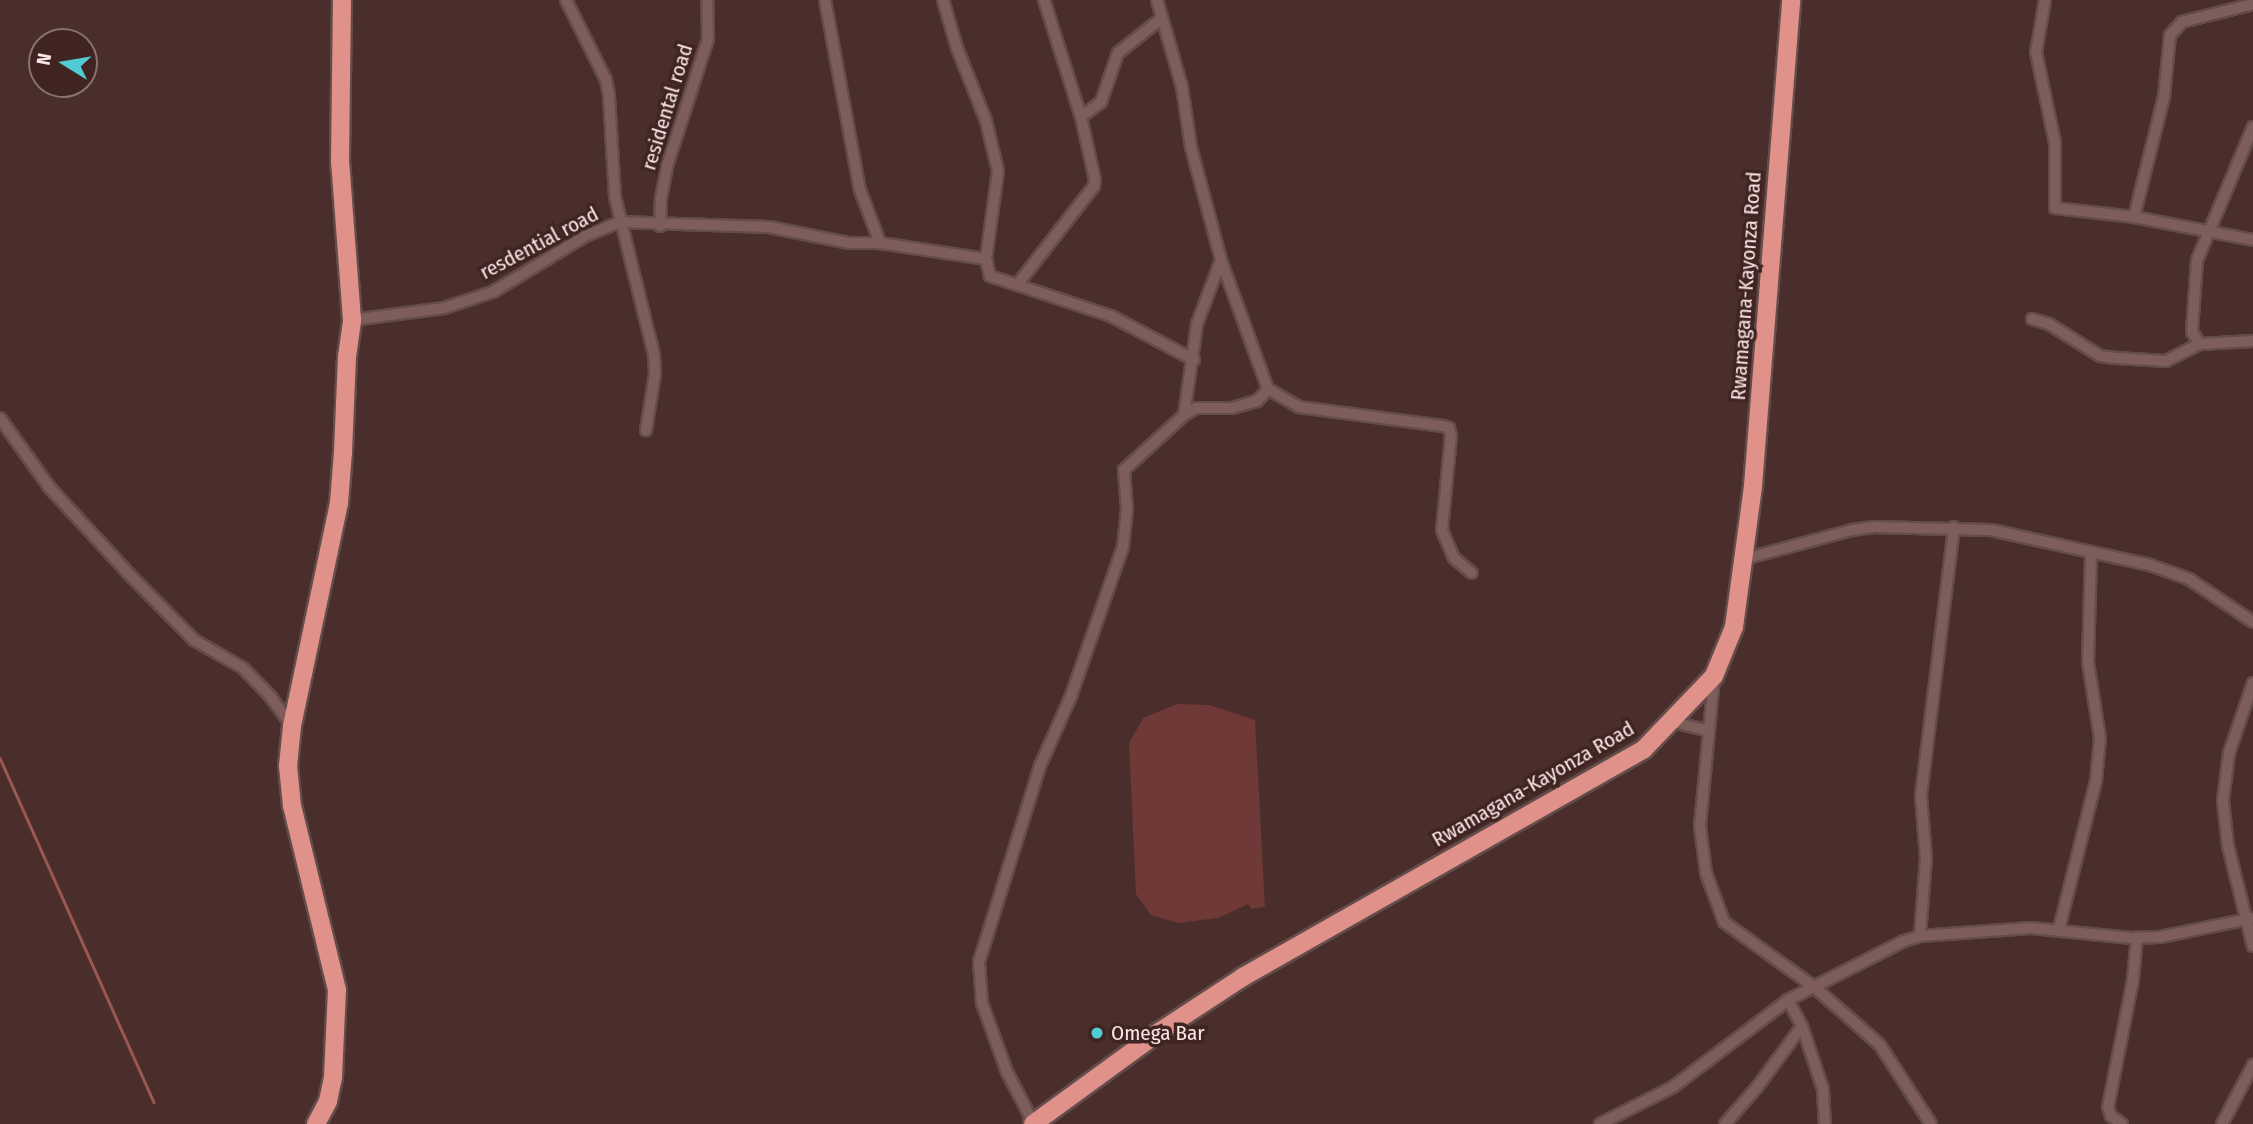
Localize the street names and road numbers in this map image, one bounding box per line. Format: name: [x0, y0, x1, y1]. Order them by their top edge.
street label: residental road: [636, 41, 698, 173]
street label: Rwamagana-Kayonza Road: [1725, 171, 1767, 401]
street label: resdential road: [475, 201, 603, 285]
street label: Rwamagana-Kayonza Road: [1427, 716, 1639, 852]

